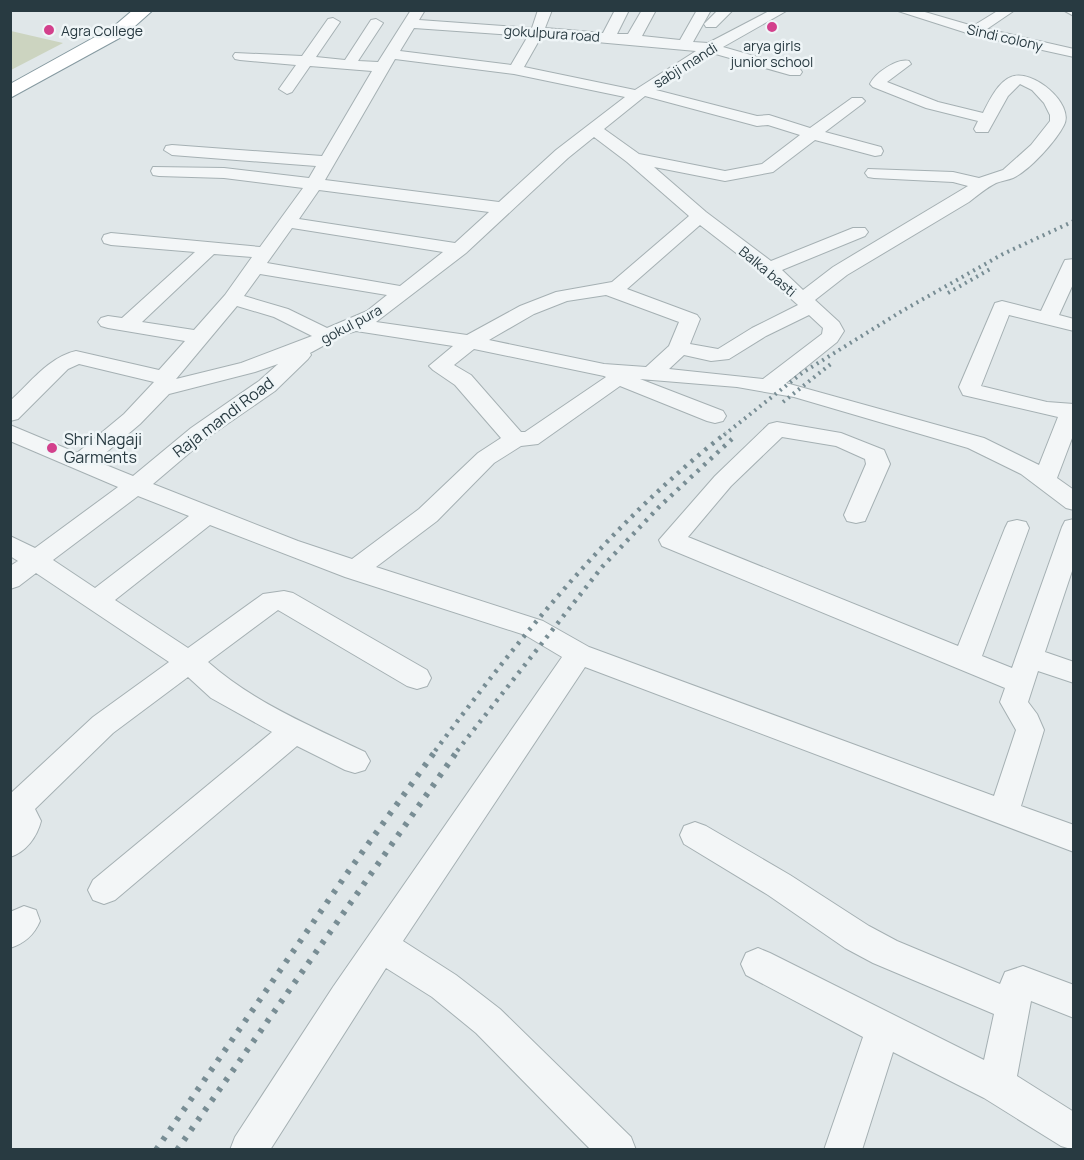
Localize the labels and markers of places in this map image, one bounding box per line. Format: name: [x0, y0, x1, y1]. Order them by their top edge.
marker: arya girls junior school: [765, 20, 779, 34]
place label: Agra College: [61, 21, 143, 40]
marker: Agra College: [42, 23, 56, 37]
place label: arya girls junior school: [730, 36, 813, 71]
place label: Shri Nagaji Garments: [64, 428, 142, 468]
marker: Shri Nagaji Garments: [45, 441, 59, 455]

